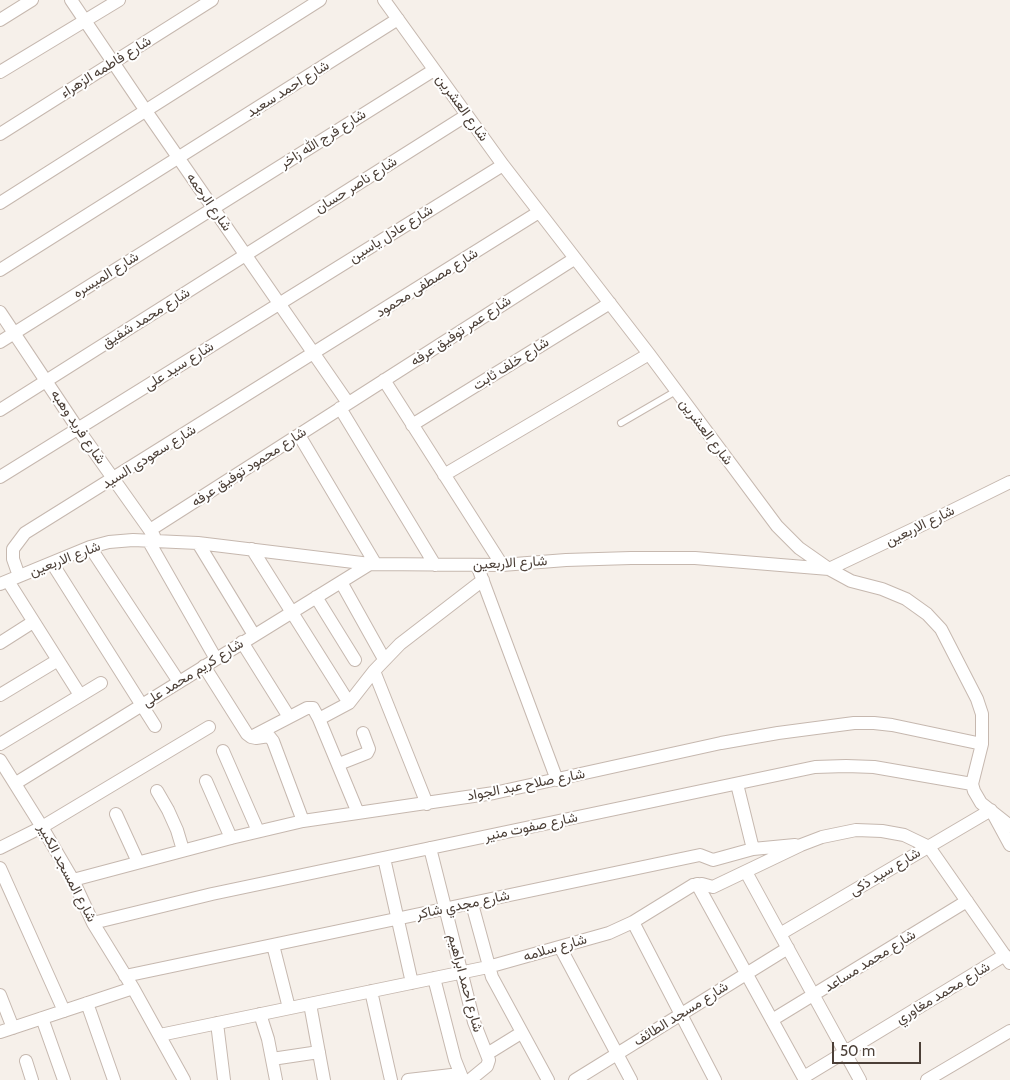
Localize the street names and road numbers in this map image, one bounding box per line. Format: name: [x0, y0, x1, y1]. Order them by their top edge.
street label: شارع فاطمه الزهراء: [58, 32, 154, 102]
street label: شارع احمد سعيد: [244, 57, 332, 121]
street label: شارع العشرين: [432, 71, 492, 145]
street label: شارع فرج الله زاخر: [277, 106, 369, 172]
street label: شارع ناصر حسان: [312, 153, 400, 217]
street label: شارع الرحمه: [183, 170, 235, 234]
street label: شارع عادل ياسين: [346, 201, 436, 267]
street label: شارع مصطفى محمود: [373, 245, 481, 321]
street label: شارع الميسره: [70, 248, 142, 302]
street label: شارع محمد شفيق: [99, 284, 193, 352]
street label: شارع عمر توفيق عرفه: [408, 292, 514, 370]
street label: شارع خلف ثابت: [470, 334, 552, 394]
street label: شارع سيد على: [141, 338, 217, 394]
street label: شارع فريد وهبه: [47, 387, 109, 467]
street label: شارع العشرين: [676, 395, 736, 469]
street label: شارع سعودى السيد: [99, 421, 199, 493]
street label: شارع محمود توفيق عرفه: [188, 424, 310, 510]
street label: شارع الاربعين: [883, 502, 957, 550]
street label: شارع الاربعين: [27, 538, 103, 580]
street label: شارع الاربعين: [472, 553, 548, 573]
street label: شارع كريم محمد على: [139, 635, 247, 711]
street label: شارع صلاح عبد الجواد: [466, 765, 586, 805]
street label: شارع صفوت منير: [483, 809, 579, 845]
street label: شارع المسجد الكبير: [34, 821, 100, 925]
street label: شارع سيد ذكى: [846, 844, 924, 900]
street label: شارع مجدي شاكر: [415, 887, 511, 923]
street label: شارع محمد مساعد: [821, 926, 919, 996]
street label: شارع سلامه: [521, 931, 589, 965]
street label: شارع احمد ابراهيم: [444, 932, 486, 1034]
street label: شارع محمد مغاوري: [893, 958, 993, 1028]
street label: شارع مسجد الطائف: [631, 978, 731, 1050]

